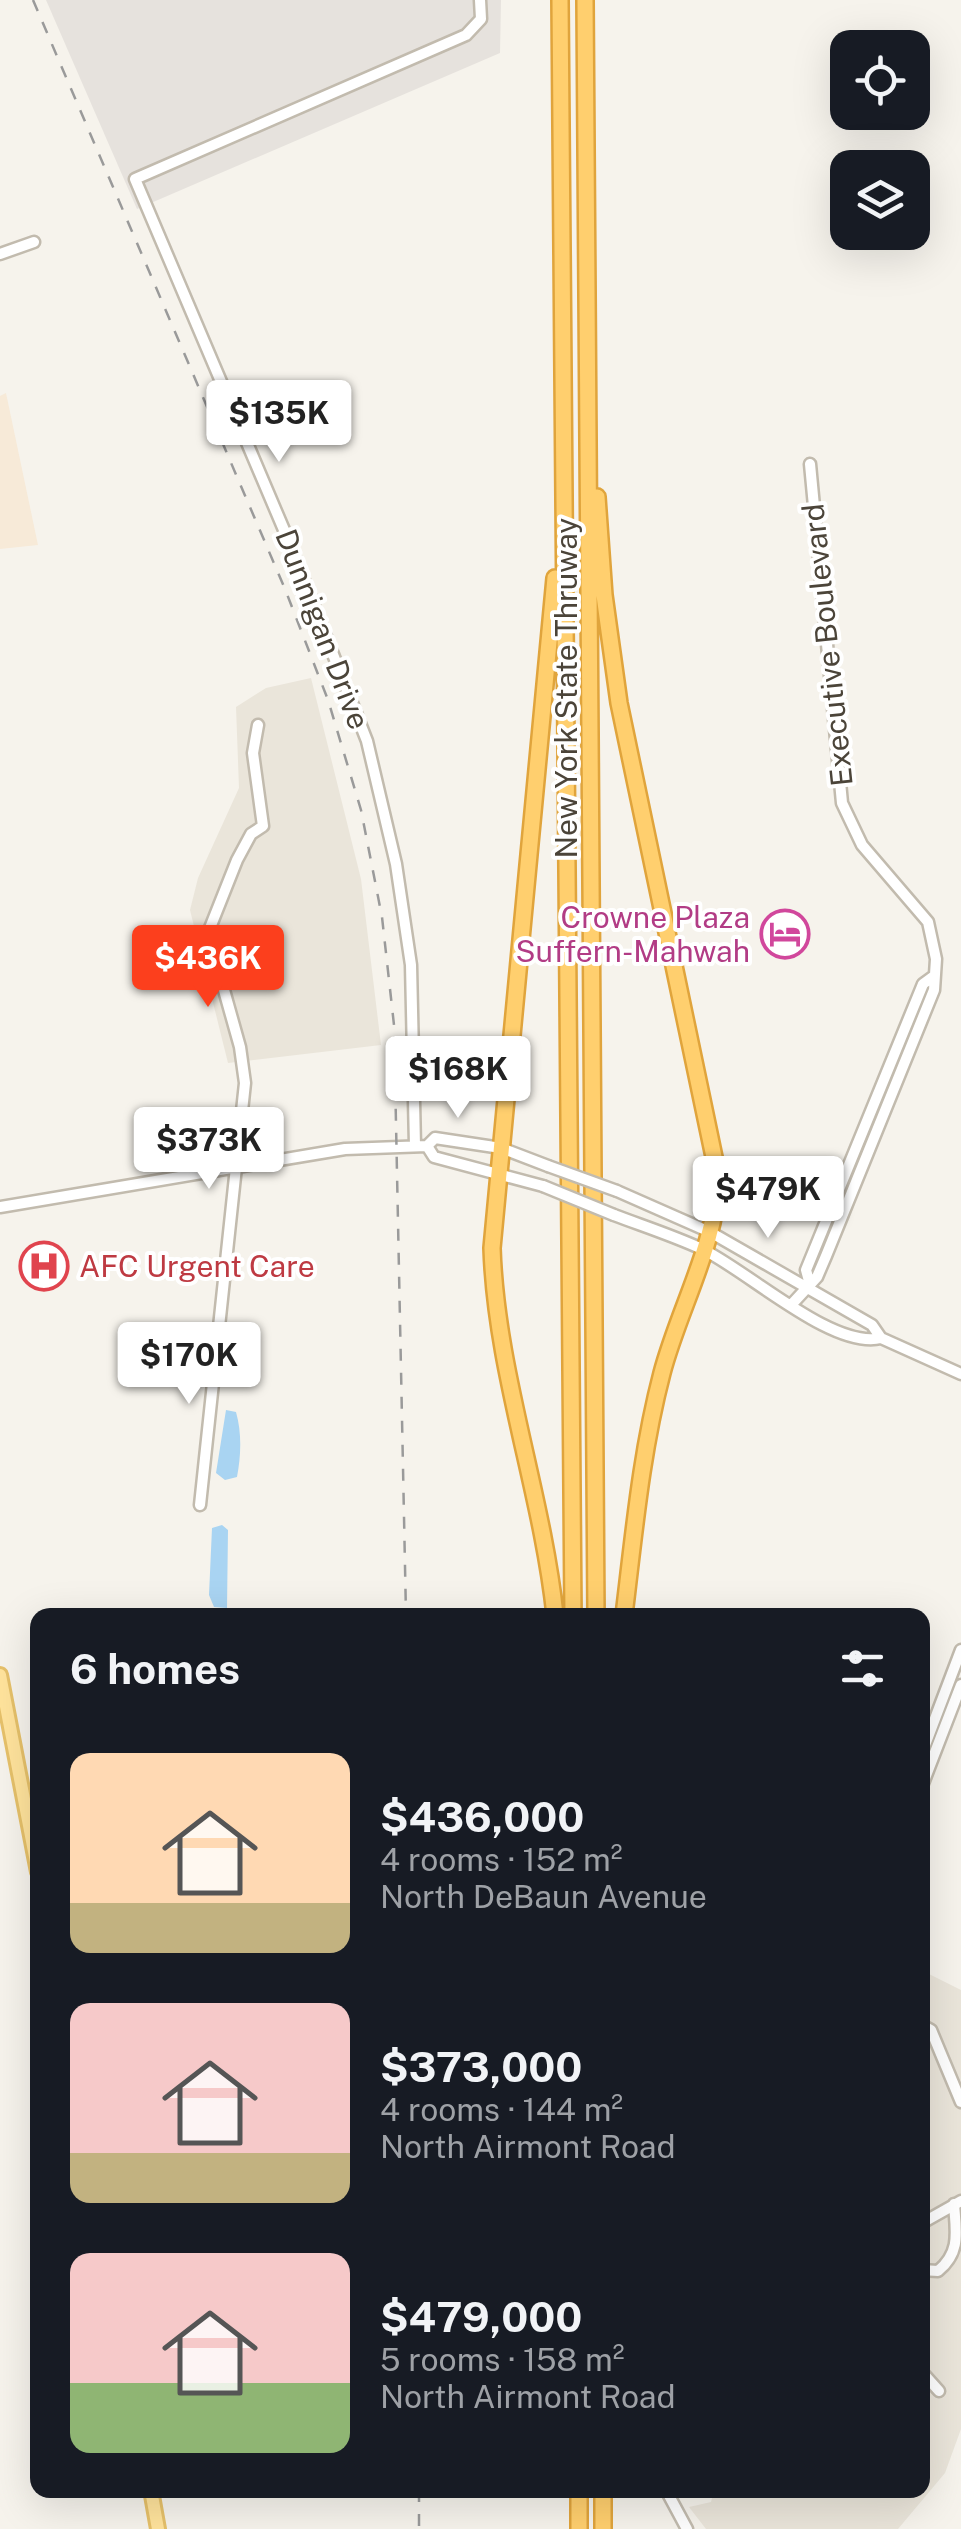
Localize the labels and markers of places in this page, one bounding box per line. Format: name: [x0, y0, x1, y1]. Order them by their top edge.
pin: $135K: [209, 380, 349, 465]
place label: Crowne Plaza Suffern-Mahwah: [516, 899, 750, 969]
hotel icon: Crowne Plaza Suffern-Mahwah: [759, 908, 811, 960]
pin: $436K: [138, 925, 278, 1010]
pin: $168K: [388, 1036, 528, 1121]
pin: $373K: [139, 1107, 279, 1192]
pin: $479K: [698, 1156, 838, 1241]
hospital icon: AFC Urgent Care: [18, 1240, 70, 1292]
place label: AFC Urgent Care: [79, 1248, 315, 1284]
pin: $170K: [119, 1322, 259, 1407]

